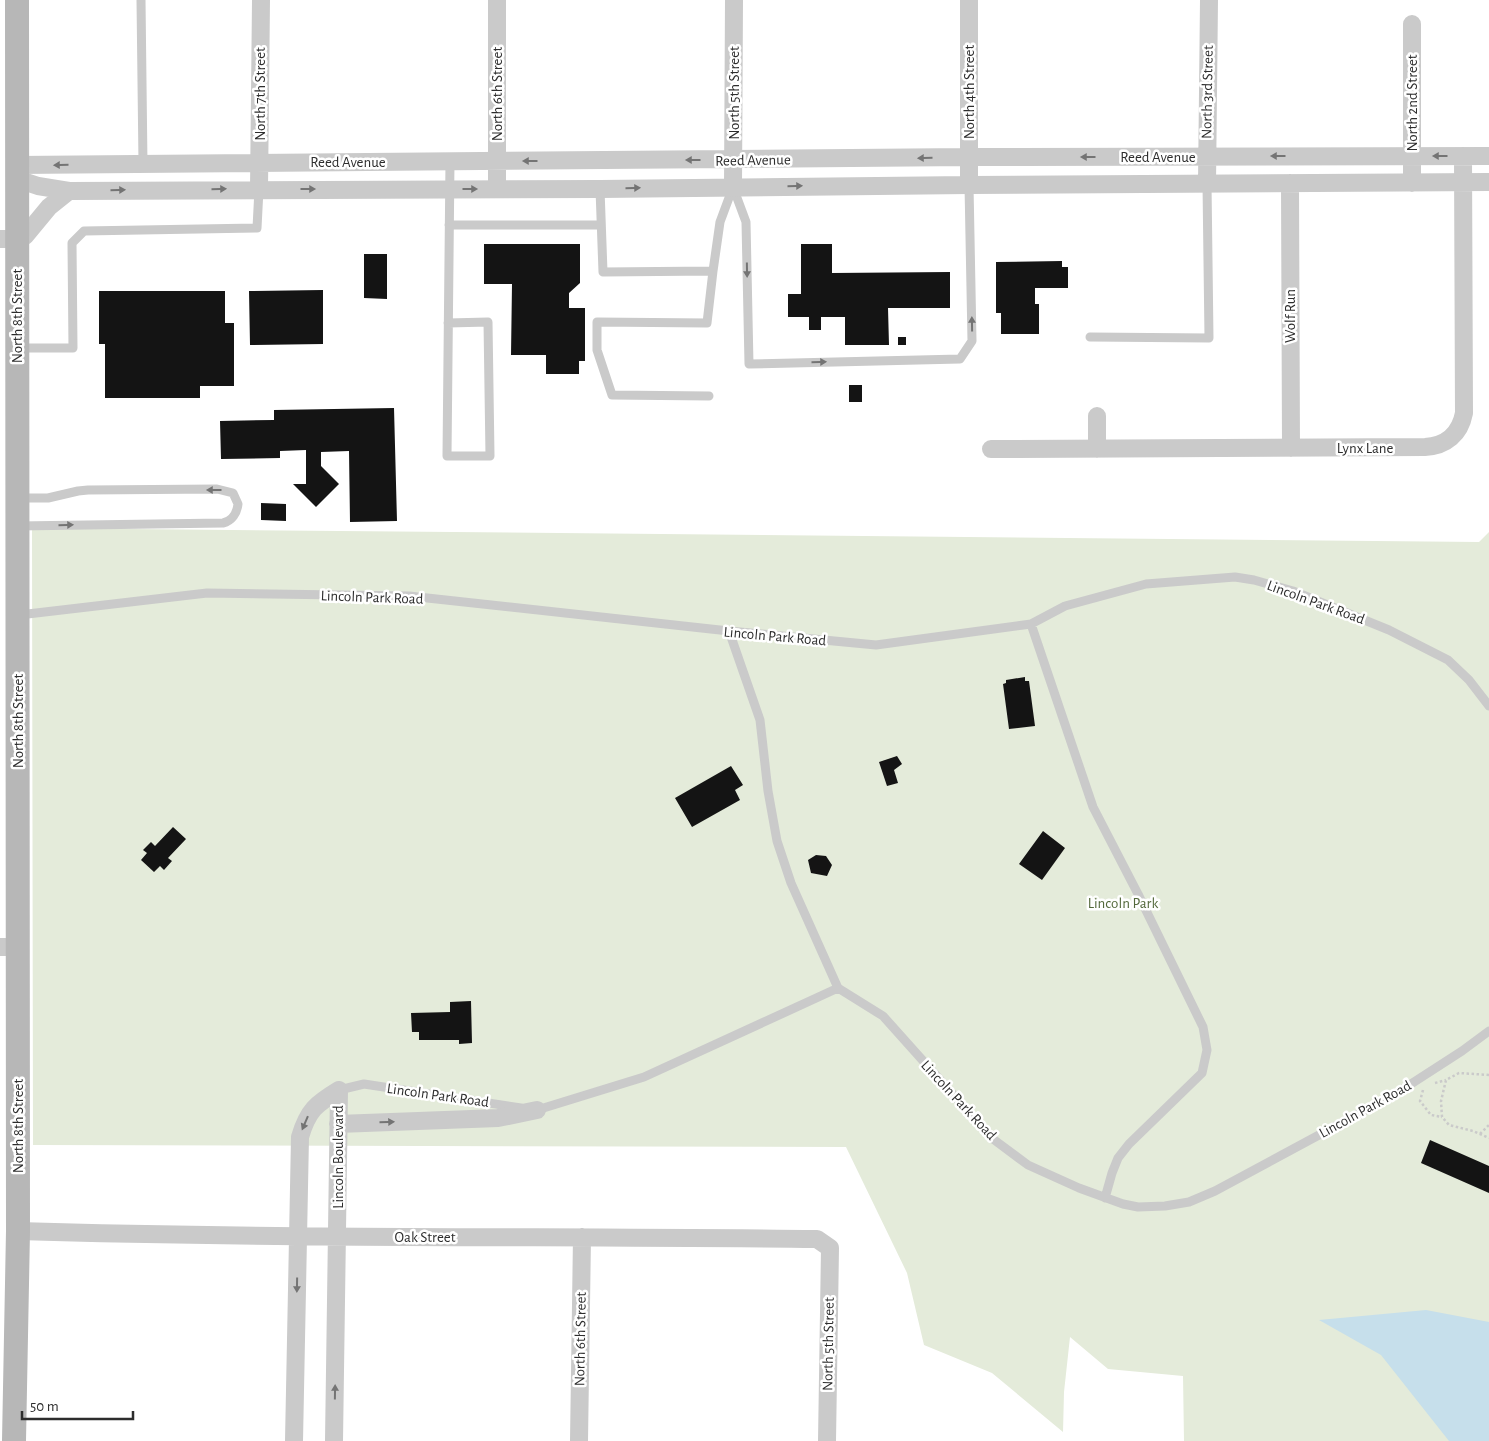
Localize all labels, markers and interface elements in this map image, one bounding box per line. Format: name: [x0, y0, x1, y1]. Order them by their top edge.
street label: North 4th Street: [962, 44, 977, 139]
street label: North 3rd Street: [1199, 45, 1216, 139]
street label: North 5th Street: [727, 46, 742, 140]
street label: North 7th Street: [253, 47, 268, 141]
street label: North 6th Street: [490, 47, 505, 141]
street label: North 2nd Street: [1405, 54, 1420, 152]
street label: Reed Avenue: [1120, 150, 1196, 165]
street label: Reed Avenue: [715, 152, 791, 169]
one-way arrow: [1270, 152, 1286, 160]
one-way arrow: [1432, 152, 1448, 160]
one-way arrow: [1079, 153, 1095, 161]
one-way arrow: [917, 154, 933, 162]
street label: Reed Avenue: [310, 155, 386, 170]
one-way arrow: [684, 156, 700, 164]
one-way arrow: [522, 157, 538, 165]
one-way arrow: [52, 161, 68, 169]
one-way arrow: [788, 182, 804, 190]
one-way arrow: [625, 184, 641, 192]
one-way arrow: [211, 185, 227, 193]
one-way arrow: [300, 185, 316, 193]
one-way arrow: [463, 185, 479, 193]
one-way arrow: [110, 186, 126, 194]
one-way arrow: [743, 263, 751, 279]
street label: North 8th Street: [10, 269, 25, 363]
street label: Wolf Run: [1283, 289, 1298, 343]
one-way arrow: [968, 316, 976, 332]
one-way arrow: [811, 358, 827, 366]
street label: Lynx Lane: [1337, 441, 1393, 456]
one-way arrow: [205, 486, 221, 494]
one-way arrow: [58, 521, 74, 529]
street label: Lincoln Park Road: [1265, 578, 1367, 627]
street label: Lincoln Park Road: [320, 588, 424, 607]
street label: Lincoln Park Road: [723, 625, 827, 648]
street label: North 8th Street: [11, 674, 26, 768]
park label: Lincoln Park: [1088, 896, 1158, 911]
street label: Lincoln Park Road: [918, 1058, 999, 1143]
street label: Lincoln Park Road: [1317, 1078, 1414, 1141]
street label: North 8th Street: [11, 1079, 26, 1173]
street label: Lincoln Park Road: [386, 1081, 490, 1110]
street label: Lincoln Boulevard: [331, 1105, 346, 1209]
one-way arrow: [301, 1116, 309, 1130]
one-way arrow: [379, 1118, 395, 1126]
street label: Oak Street: [394, 1230, 456, 1245]
one-way arrow: [293, 1277, 301, 1293]
street label: North 6th Street: [572, 1291, 589, 1386]
street label: North 5th Street: [820, 1297, 837, 1391]
one-way arrow: [331, 1384, 339, 1400]
scale bar: [22, 1388, 134, 1420]
text: 50 m: [30, 1399, 59, 1414]

